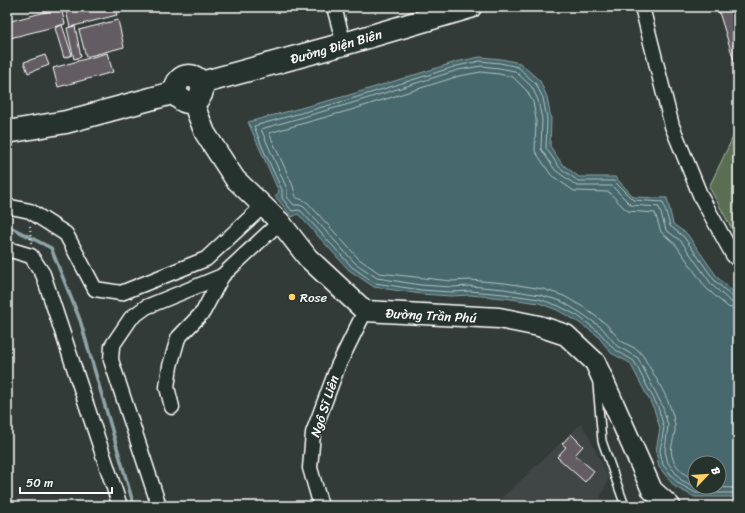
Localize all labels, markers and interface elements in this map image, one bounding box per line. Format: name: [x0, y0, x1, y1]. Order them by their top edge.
street label: Đường Điện Biên: [288, 22, 385, 71]
place label: Rose: [300, 286, 327, 309]
marker: Rose: [287, 292, 297, 302]
street label: Đường Trần Phú: [385, 302, 477, 329]
street label: Ngô Sĩ Liên: [304, 372, 345, 440]
north arrow: [687, 455, 727, 495]
text: B: [706, 464, 726, 478]
scale bar: [20, 469, 112, 495]
text: 50 m: [26, 472, 53, 494]

